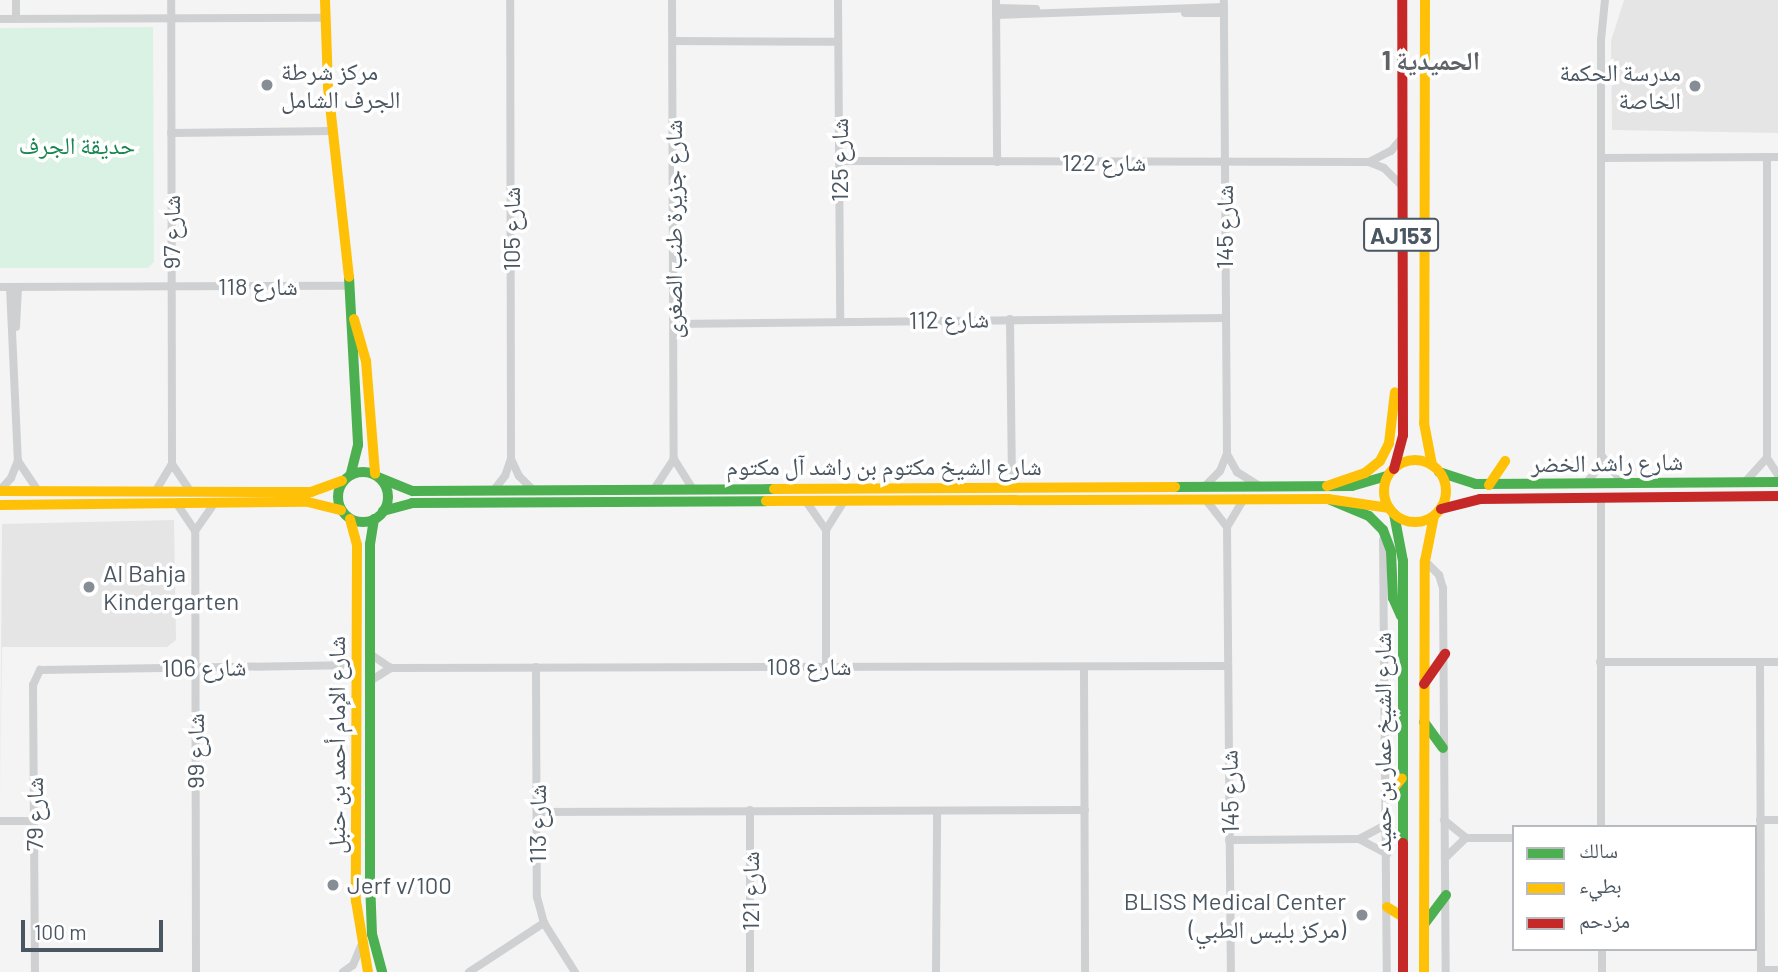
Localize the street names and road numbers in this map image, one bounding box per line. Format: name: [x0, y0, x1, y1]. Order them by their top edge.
street label: شارع 125: [825, 118, 853, 202]
street label: شارع جزيرة طنب الصغرى: [659, 119, 687, 339]
street label: شارع 122: [1062, 148, 1146, 176]
street label: شارع 145: [1210, 185, 1238, 269]
street label: شارع 105: [497, 187, 525, 271]
street label: شارع 97: [157, 195, 185, 269]
road number: AJ153: [1362, 216, 1440, 254]
street label: شارع 118: [218, 272, 298, 300]
street label: شارع 112: [909, 304, 989, 334]
street label: شارع راشد الخضر: [1531, 446, 1683, 478]
street label: شارع الشيخ مكتوم بن راشد آل مكتوم: [726, 452, 1042, 480]
street label: شارع الشيخ عمار بن حميد: [1368, 632, 1396, 852]
street label: شارع الإمام أحمد بن حنبل: [322, 636, 350, 854]
street label: شارع 106: [161, 652, 247, 682]
street label: شارع 108: [767, 652, 851, 680]
street label: شارع 99: [181, 713, 209, 789]
street label: شارع 145: [1214, 750, 1244, 834]
street label: شارع 79: [20, 777, 48, 851]
street label: شارع 113: [523, 784, 551, 864]
street label: شارع 121: [736, 851, 764, 931]

